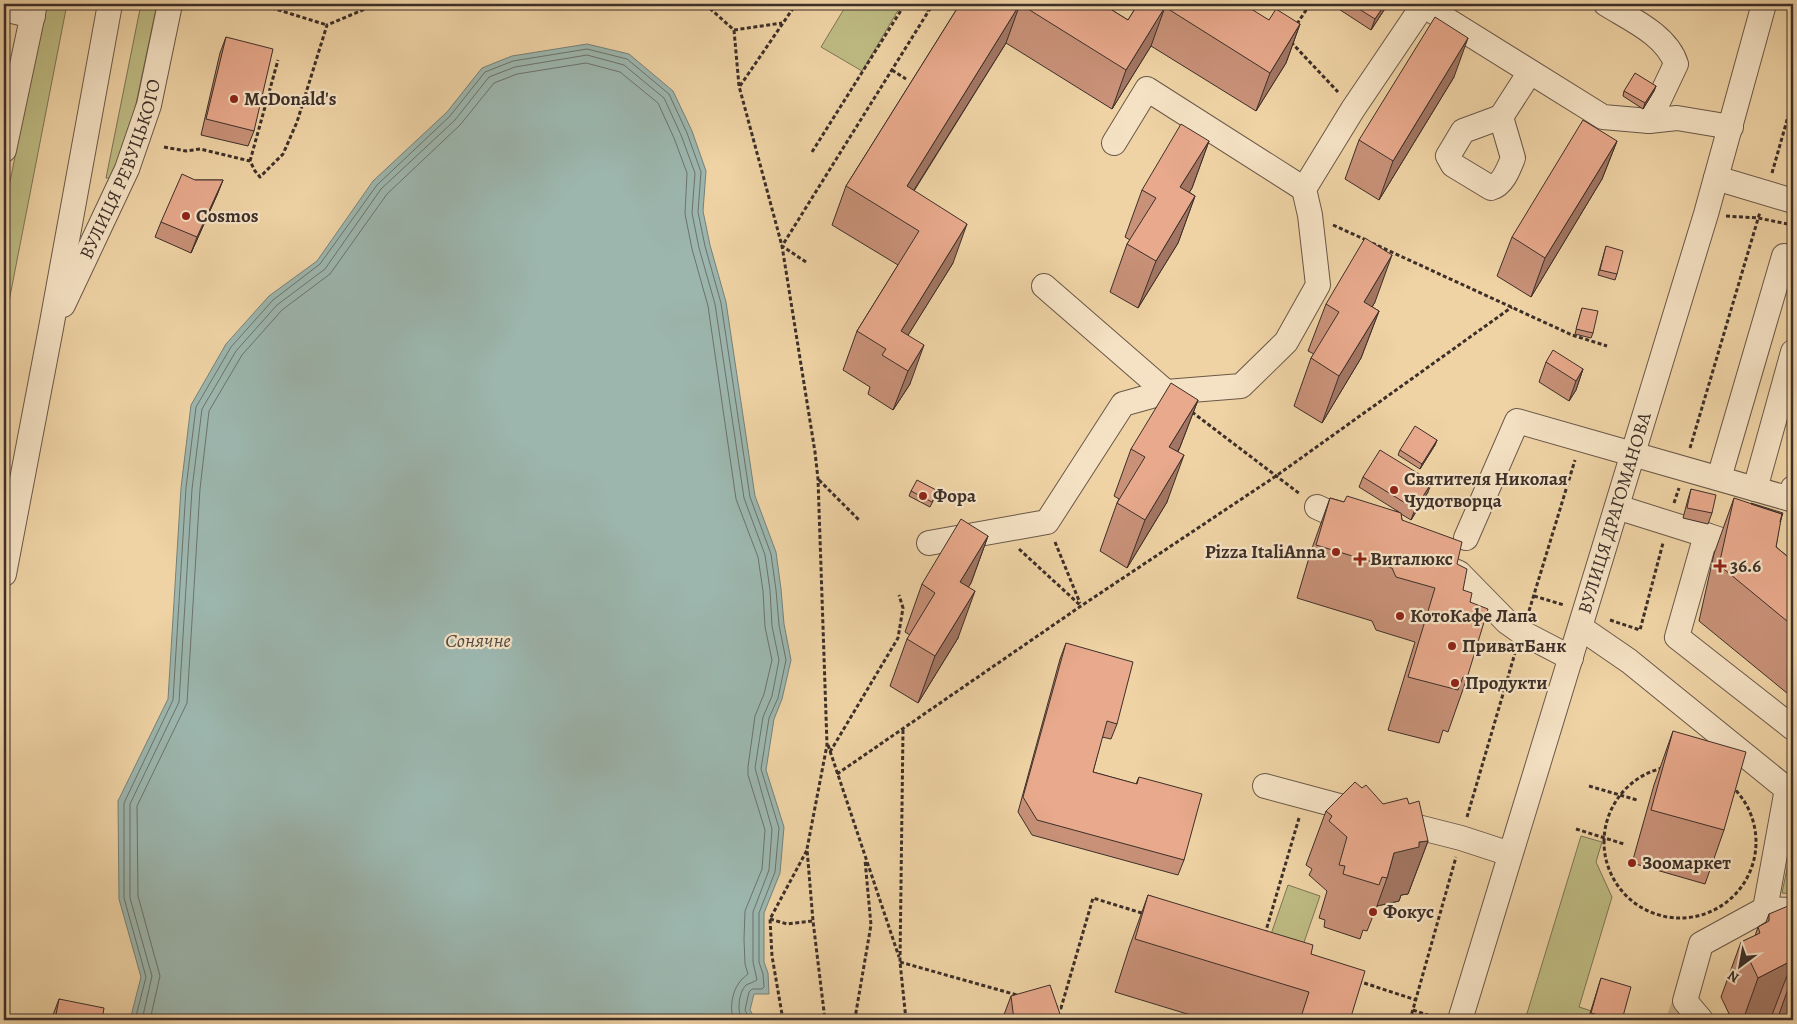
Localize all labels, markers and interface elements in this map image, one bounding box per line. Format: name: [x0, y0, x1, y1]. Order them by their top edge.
street label: ВУЛИЦЯ РЕВУЦЬКОГО: [73, 77, 167, 264]
place label: McDonald's: [244, 86, 337, 112]
marker: McDonald's: [228, 93, 240, 105]
place label: Cosmos: [196, 203, 259, 229]
marker: Cosmos: [180, 210, 192, 222]
street label: ВУЛИЦЯ ДРАГОМАНОВА: [1572, 408, 1658, 617]
place label: Святителя Николая Чудотворца: [1404, 466, 1568, 514]
place label: Фора: [933, 483, 977, 509]
marker: Святителя Николая Чудотворца: [1388, 484, 1400, 496]
marker: Фора: [917, 490, 929, 502]
place label: Pizza ItaliAnna: [1205, 539, 1327, 565]
marker: Pizza ItaliAnna: [1330, 546, 1342, 558]
place label: Виталюкс: [1370, 546, 1453, 572]
marker: Виталюкс: [1354, 553, 1366, 565]
place label: 36.6: [1730, 553, 1761, 579]
marker: 36.6: [1714, 560, 1726, 572]
place label: КотоКафе Лапа: [1410, 603, 1538, 629]
marker: КотоКафе Лапа: [1394, 610, 1406, 622]
water label: Сонячне: [445, 627, 511, 654]
place label: ПриватБанк: [1462, 633, 1566, 659]
marker: ПриватБанк: [1446, 640, 1458, 652]
place label: Продукти: [1465, 670, 1547, 696]
marker: Продукти: [1449, 677, 1461, 689]
place label: Зоомаркет: [1642, 850, 1731, 876]
marker: Зоомаркет: [1626, 857, 1638, 869]
place label: Фокус: [1383, 899, 1434, 925]
marker: Фокус: [1367, 906, 1379, 918]
north arrow: [1714, 942, 1764, 992]
text: N: [1724, 966, 1743, 987]

